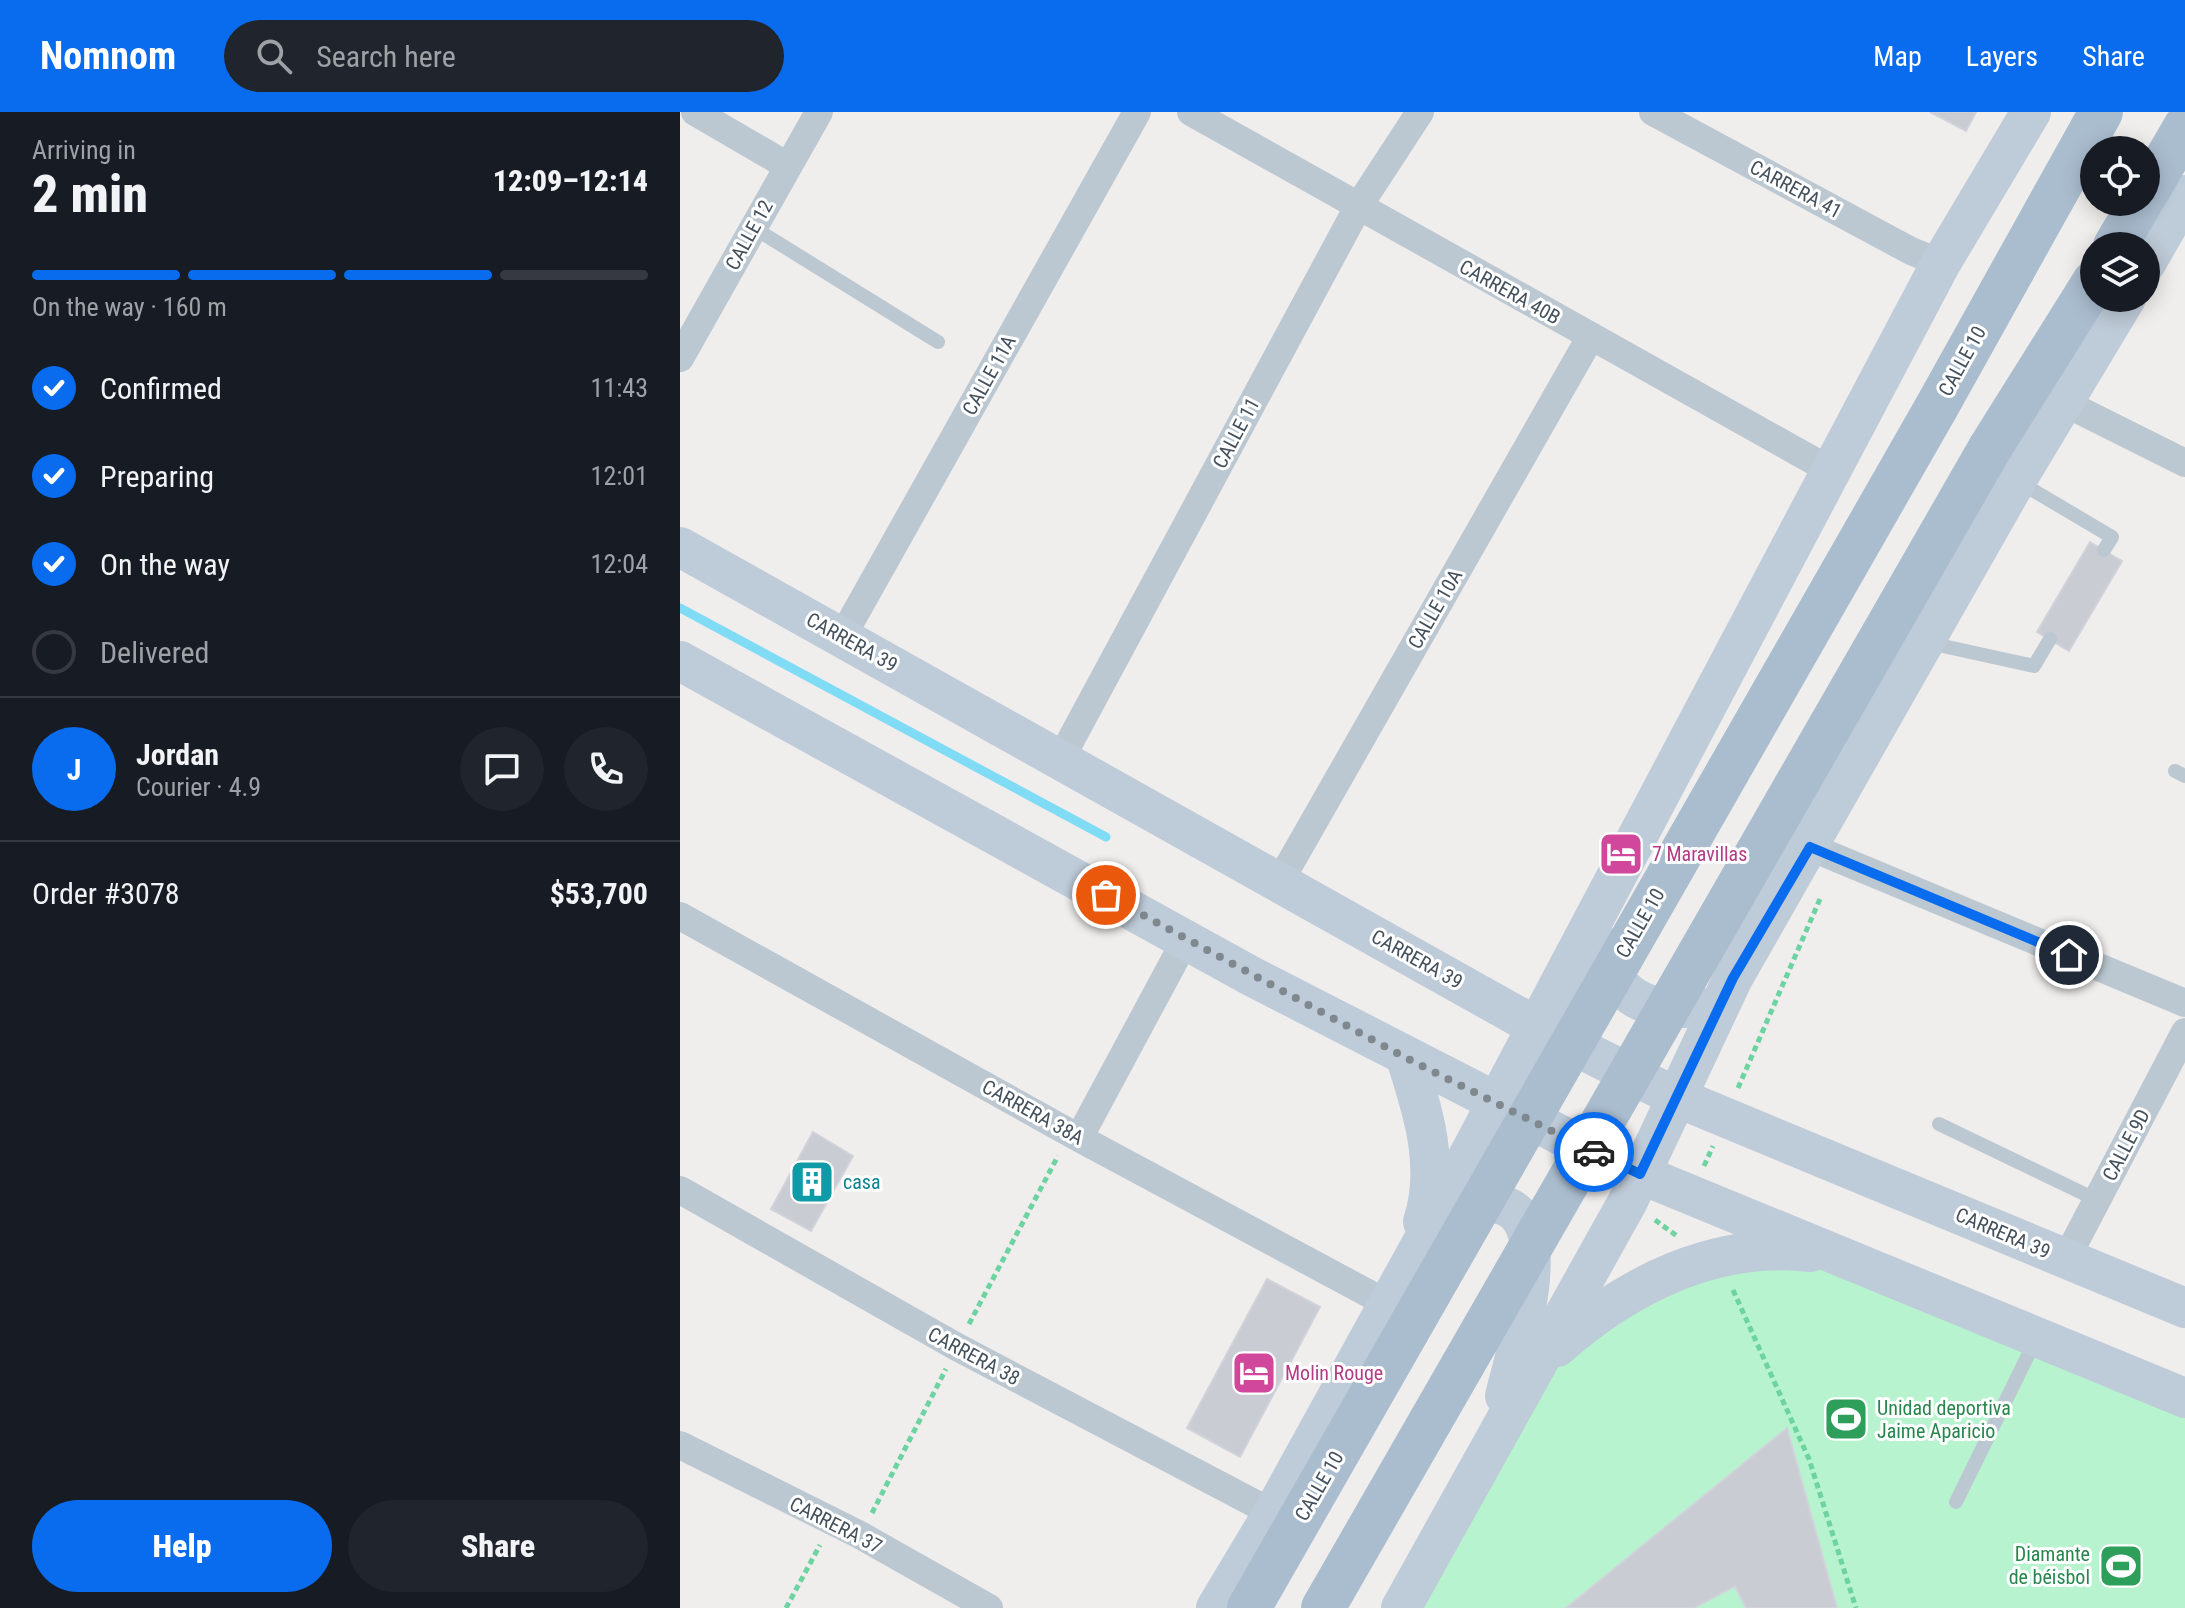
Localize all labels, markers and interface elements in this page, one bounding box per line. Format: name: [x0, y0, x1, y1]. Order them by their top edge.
search box: [224, 20, 784, 92]
text: Nomnom: [40, 34, 176, 78]
icon: search: [252, 34, 296, 78]
text: Search here: [316, 39, 456, 74]
text: Map: [1873, 40, 1922, 73]
text: Layers: [1966, 40, 2038, 73]
text: Share: [2082, 40, 2145, 73]
text: Arriving in: [32, 135, 136, 165]
map controls: [2080, 136, 2160, 312]
button: locate: [2080, 136, 2160, 216]
street label: CARRERA 41: [1746, 155, 1846, 223]
text: 12:09–12:14: [493, 163, 648, 198]
text: 2 min: [32, 164, 148, 225]
street label: CALLE 12: [720, 196, 778, 274]
button: layers: [2080, 232, 2160, 312]
street label: CARRERA 40B: [1455, 254, 1565, 330]
text: On the way · 160 m: [32, 292, 227, 322]
street label: CALLE 10: [1933, 322, 1991, 400]
street label: CALLE 11A: [957, 330, 1021, 419]
icon: check: [32, 366, 76, 410]
text: Confirmed: [100, 371, 222, 406]
text: 11:43: [591, 373, 648, 403]
street label: CALLE 11: [1208, 394, 1264, 472]
icon: check: [32, 454, 76, 498]
text: Preparing: [100, 459, 214, 494]
text: 12:01: [591, 461, 648, 491]
icon: check: [32, 542, 76, 586]
text: On the way: [100, 547, 230, 582]
text: 12:04: [591, 549, 648, 579]
street label: CALLE 10A: [1403, 565, 1468, 653]
street label: CARRERA 39: [802, 607, 902, 677]
text: Delivered: [100, 635, 209, 670]
button: chat: [460, 727, 544, 811]
button: phone: [564, 727, 648, 811]
text: Jordan: [136, 737, 219, 772]
text: J: [67, 752, 81, 787]
text: Courier · 4.9: [136, 772, 261, 802]
hotel icon: 7 Maravillas: [1597, 830, 1645, 878]
place label: 7 Maravillas: [1652, 842, 1747, 866]
pin: [1072, 861, 1140, 929]
icon: bag: [1084, 873, 1128, 917]
text: Order #3078: [32, 876, 180, 911]
text: $53,700: [550, 876, 648, 911]
street label: CALLE 10: [1611, 884, 1669, 962]
pin: [2035, 921, 2103, 989]
street label: CARRERA 39: [1367, 924, 1467, 994]
icon: home: [2047, 933, 2091, 977]
street label: CARRERA 38A: [978, 1074, 1088, 1150]
street label: CALLE 9D: [2097, 1105, 2155, 1185]
courier: [1554, 1112, 1634, 1192]
icon: car: [1572, 1130, 1616, 1174]
building icon: casa: [788, 1158, 836, 1206]
place label: casa: [843, 1170, 881, 1194]
street label: CARRERA 39: [1952, 1202, 2054, 1264]
street label: CARRERA 38: [924, 1322, 1024, 1390]
hotel icon: Molin Rouge: [1230, 1349, 1278, 1397]
place label: Molin Rouge: [1285, 1361, 1383, 1385]
sports icon: Unidad deportiva Jaime Aparicio: [1822, 1395, 1870, 1443]
place label: Unidad deportiva Jaime Aparicio: [1877, 1396, 2011, 1443]
street label: CALLE 10: [1290, 1447, 1348, 1525]
street label: CARRERA 37: [786, 1491, 886, 1559]
button: Help: [32, 1500, 332, 1592]
button: Share: [348, 1500, 648, 1592]
place label: Diamante de béisbol: [2009, 1542, 2090, 1589]
sports icon: Diamante de béisbol: [2097, 1542, 2145, 1590]

